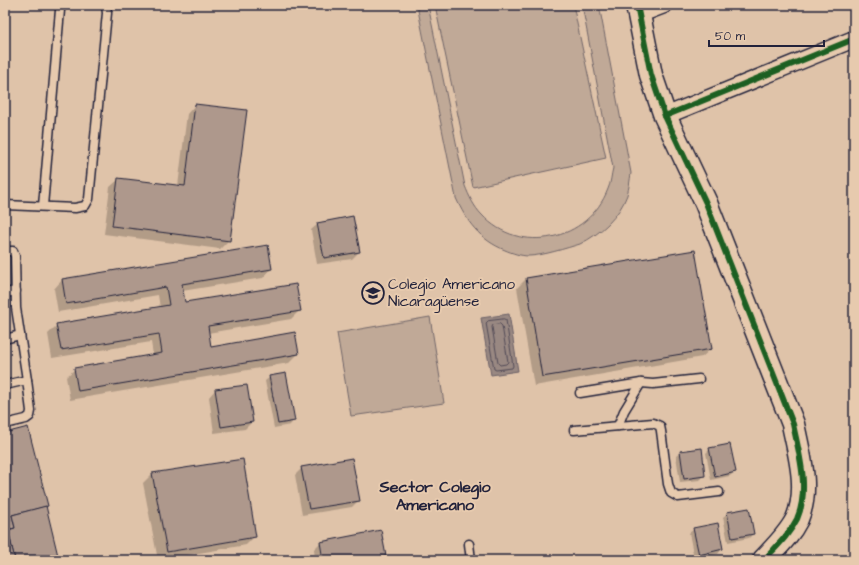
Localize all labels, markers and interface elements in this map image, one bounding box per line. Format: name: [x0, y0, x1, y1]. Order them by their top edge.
scale bar: [709, 22, 824, 48]
text: 50 m: [715, 28, 746, 45]
place label: Colegio Americano Nicaragüense: [388, 274, 516, 313]
school or university icon: Colegio Americano Nicaragüense: [360, 280, 386, 306]
district label: Sector Colegio Americano: [379, 476, 491, 516]

